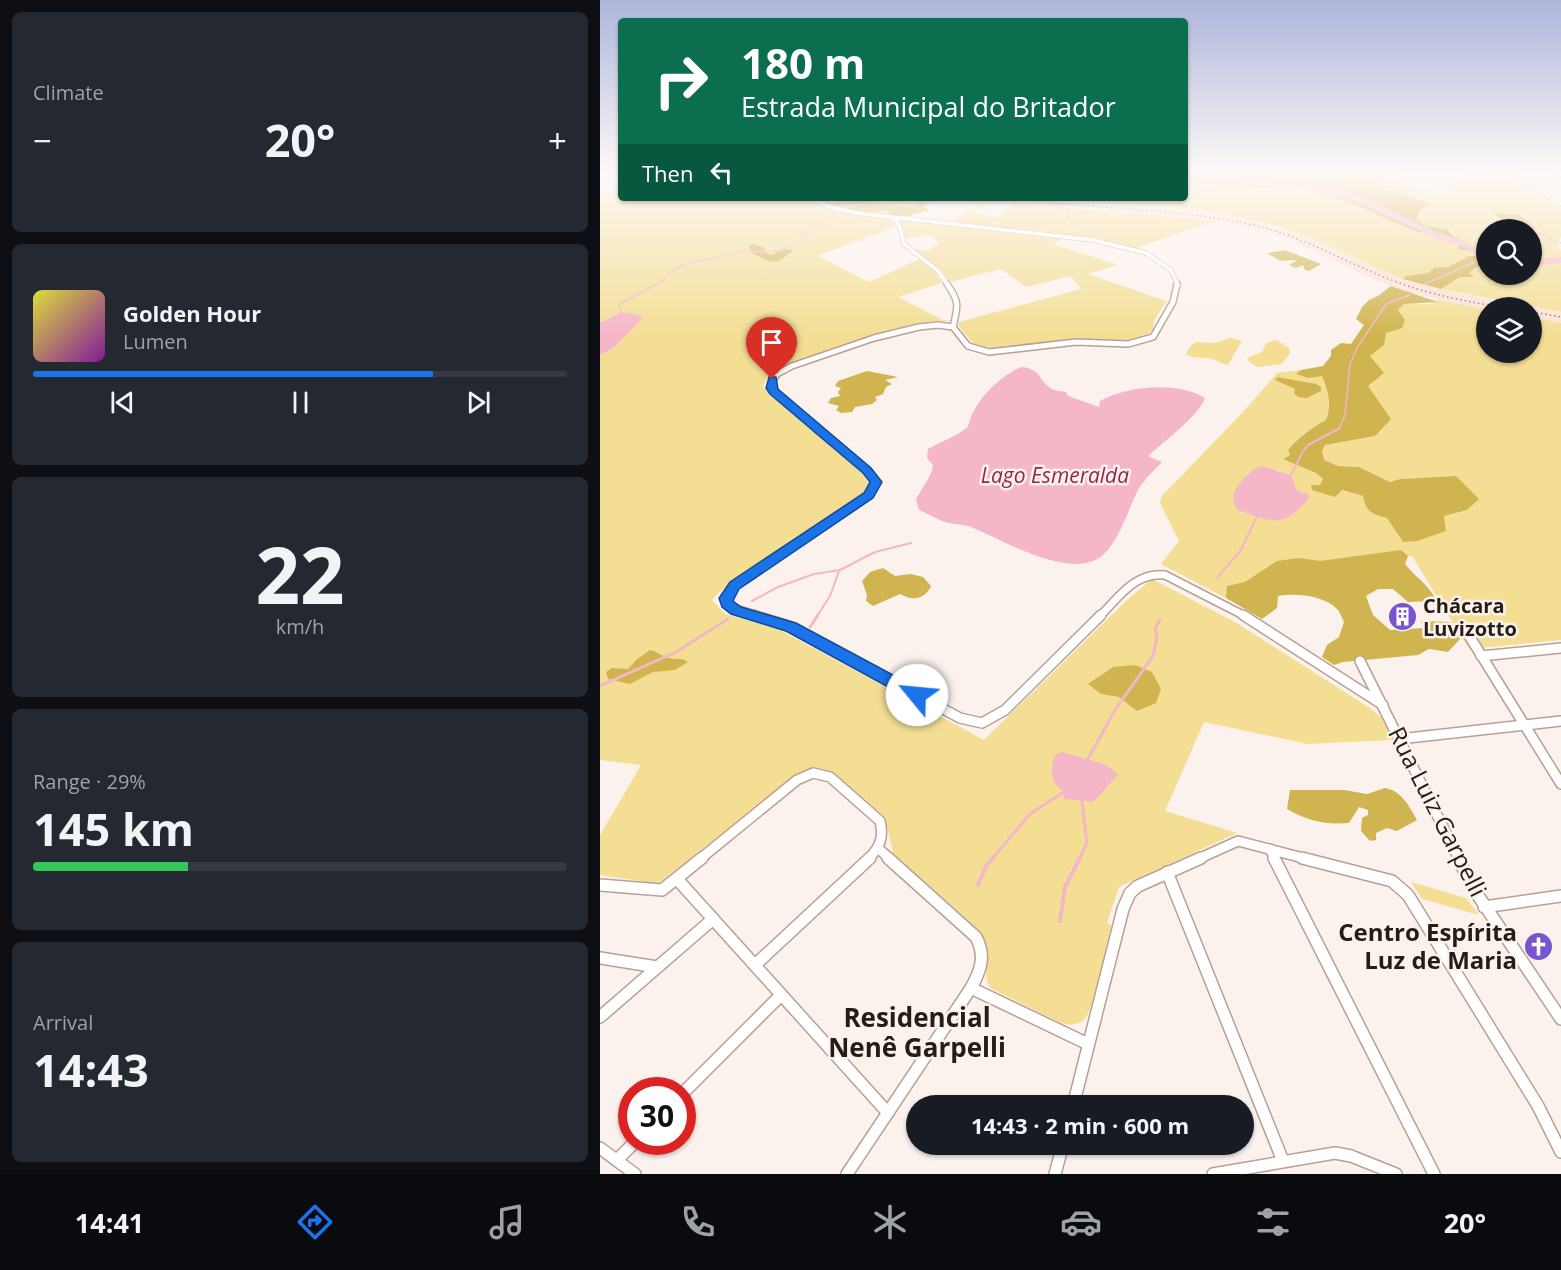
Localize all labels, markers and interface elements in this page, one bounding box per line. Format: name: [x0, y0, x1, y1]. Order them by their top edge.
text: 180 m: [741, 34, 865, 91]
icon: right: [642, 42, 720, 120]
text: Climate: [33, 79, 104, 106]
text: Estrada Municipal do Britador: [741, 88, 1116, 125]
text: 20°: [265, 109, 335, 170]
text: −: [33, 118, 52, 163]
text: +: [548, 118, 567, 163]
icon: left: [705, 156, 738, 189]
text: Then: [642, 158, 693, 188]
map controls: [1476, 219, 1542, 363]
button: search: [1476, 219, 1542, 285]
button: layers: [1476, 297, 1542, 363]
text: Golden Hour: [123, 298, 261, 328]
pin: [746, 317, 797, 379]
icon: arrive: [755, 326, 788, 359]
text: Lumen: [123, 328, 188, 355]
icon: previous: [106, 386, 139, 419]
icon: pause: [284, 386, 317, 419]
icon: next: [462, 386, 495, 419]
water label: Lago Esmeralda: [981, 461, 1129, 489]
text: 22: [255, 521, 345, 627]
place label: Chácara Luvizotto: [1423, 592, 1517, 642]
building icon: Chácara Luvizotto: [1386, 601, 1418, 633]
text: km/h: [276, 613, 324, 640]
position arrow: [885, 663, 949, 727]
street label: Rua Luiz Garpelli: [1381, 721, 1495, 902]
text: Range · 29%: [33, 768, 146, 795]
text: 145 km: [33, 798, 194, 859]
place label: Centro Espírita Luz de Maria: [1338, 915, 1517, 976]
church icon: Centro Espírita Luz de Maria: [1522, 931, 1554, 963]
district label: Residencial Nenê Garpelli: [828, 999, 1006, 1065]
text: Arrival: [33, 1009, 93, 1036]
text: 14:43: [33, 1039, 149, 1100]
speed limit sign: 30: [618, 1077, 696, 1155]
text: 14:43 · 2 min · 600 m: [971, 1110, 1189, 1140]
icon: directions: [294, 1201, 336, 1243]
icon: music: [486, 1201, 528, 1243]
icon: phone: [677, 1201, 719, 1243]
icon: climate: [869, 1201, 911, 1243]
icon: car: [1060, 1201, 1102, 1243]
icon: filters: [1252, 1201, 1294, 1243]
text: 14:41: [75, 1204, 144, 1241]
text: 20°: [1444, 1204, 1486, 1241]

